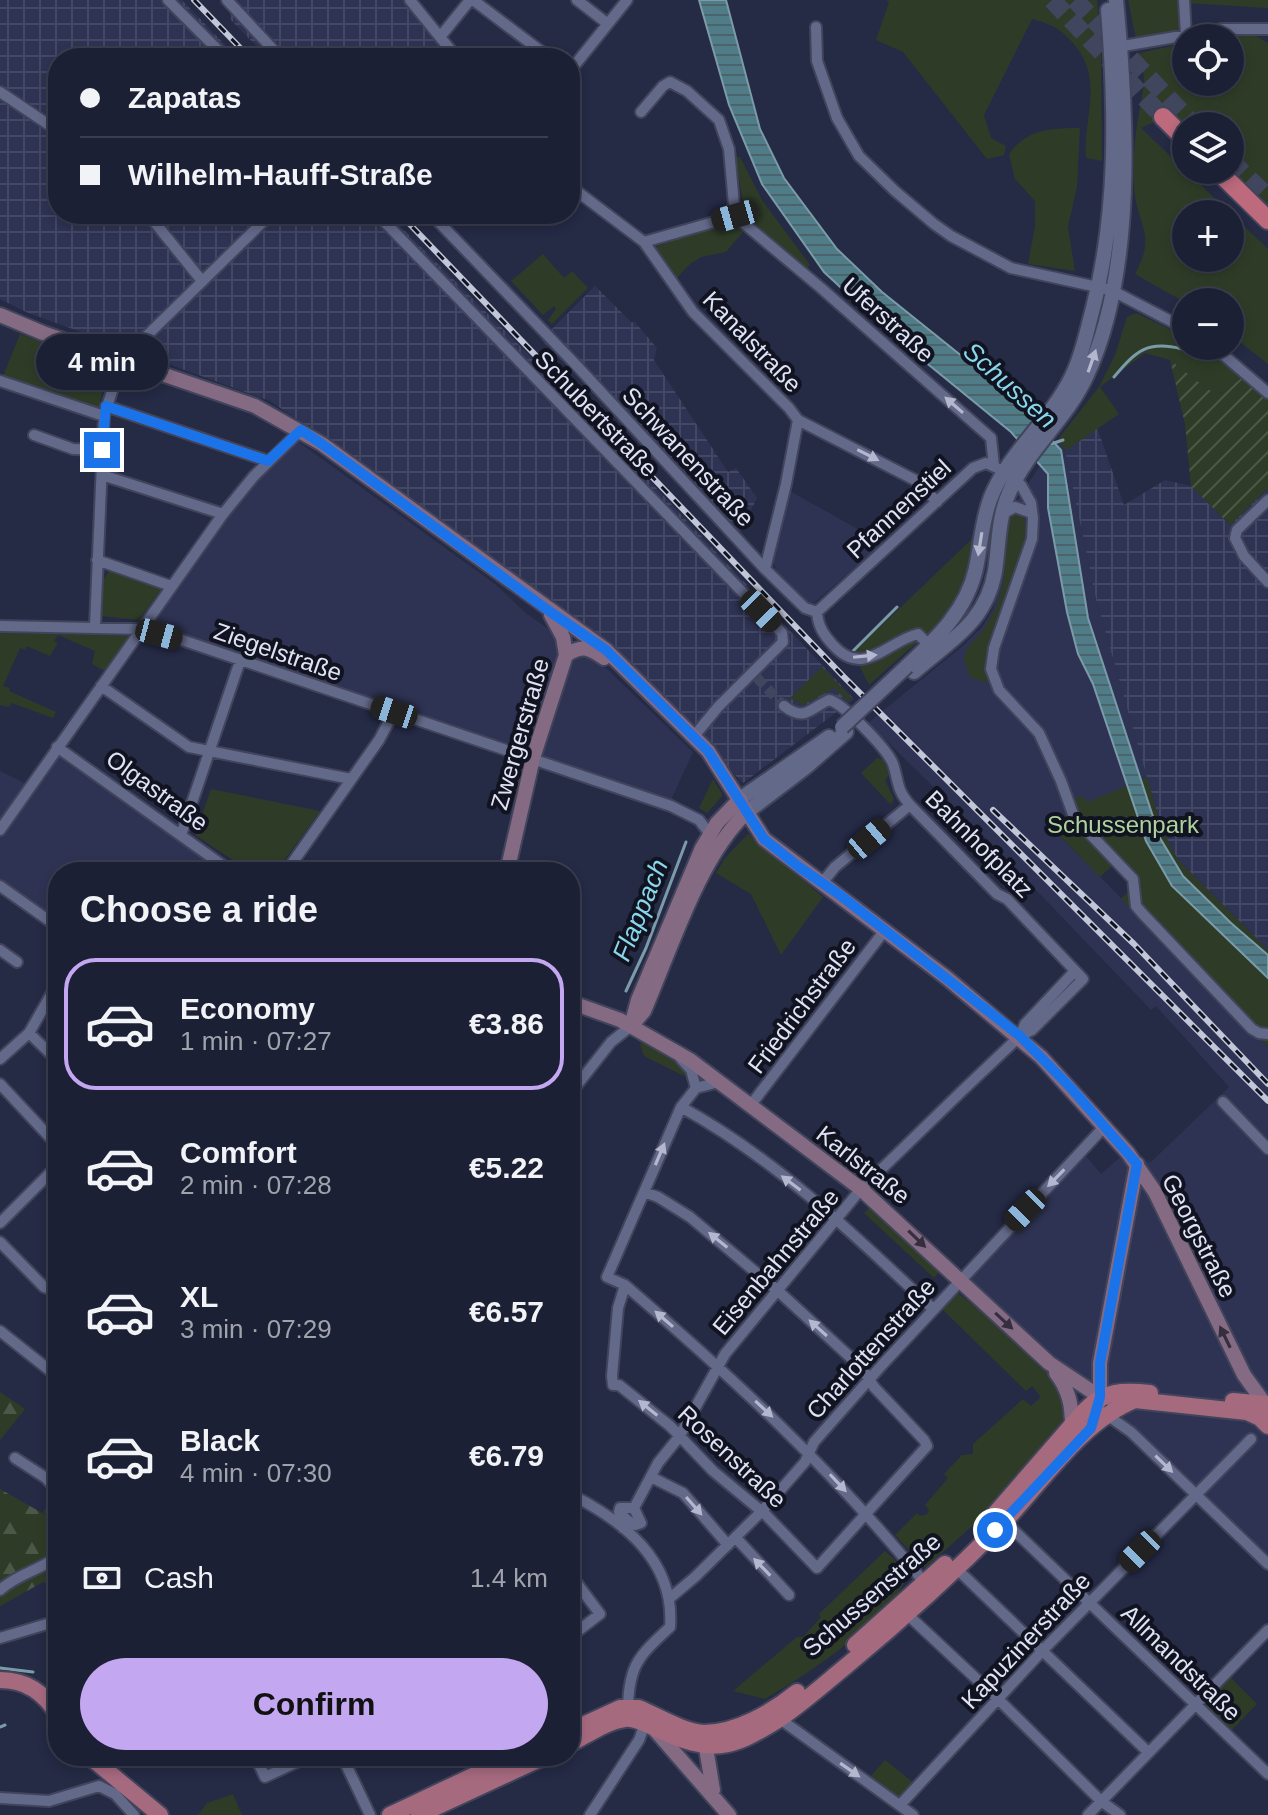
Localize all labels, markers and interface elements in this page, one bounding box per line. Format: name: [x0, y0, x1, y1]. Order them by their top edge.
map controls: [1172, 24, 1244, 360]
button: locate: [1172, 24, 1244, 96]
text: Zapatas: [128, 81, 241, 114]
button: layers: [1172, 112, 1244, 184]
text: Wilhelm-Hauff-Straße: [128, 158, 433, 191]
car: [709, 198, 761, 234]
button: +: [1172, 200, 1244, 272]
street label: Uferstraße: [837, 272, 939, 368]
street label: Kanalstraße: [698, 286, 807, 398]
button: −: [1172, 288, 1244, 360]
callout: 4 min: [36, 334, 168, 390]
water label: Schussen: [958, 336, 1062, 434]
street label: Schubertstraße: [530, 345, 663, 482]
text: 4 min: [68, 347, 136, 377]
one-way arrow: [1086, 349, 1098, 373]
street label: Schwanenstraße: [617, 382, 760, 532]
one-way arrow: [944, 397, 963, 415]
route end: [84, 432, 120, 468]
one-way arrow: [856, 448, 879, 462]
street label: Pfannenstiel: [841, 454, 956, 564]
one-way arrow: [973, 532, 986, 557]
car: [736, 585, 786, 637]
car: [133, 616, 185, 652]
street label: Ziegelstraße: [211, 617, 346, 686]
one-way arrow: [852, 650, 877, 663]
street label: Zwergerstraße: [485, 655, 554, 813]
car: [367, 693, 421, 731]
street label: Olgastraße: [101, 745, 213, 836]
street label: Bahnhofplatz: [920, 785, 1038, 903]
park label: Schussenpark: [1047, 811, 1200, 838]
car: [843, 814, 895, 864]
water label: Flappach: [606, 855, 674, 965]
text: Choose a ride: [80, 889, 318, 930]
street label: Friedrichstraße: [742, 933, 861, 1078]
icon: car: [84, 988, 156, 1060]
text: Economy: [180, 992, 315, 1025]
text: €3.86: [469, 1007, 544, 1040]
text: 1 min · 07:27: [180, 1026, 332, 1056]
street label: Karlstraße: [811, 1120, 915, 1209]
icon: car: [84, 1132, 156, 1204]
text: Comfort: [180, 1136, 297, 1169]
one-way arrow: [654, 1142, 667, 1166]
text: €5.22: [469, 1151, 544, 1184]
one-way arrow: [1047, 1168, 1066, 1187]
text: 2 min · 07:28: [180, 1170, 332, 1200]
street label: Georgstraße: [1157, 1170, 1242, 1302]
one-way arrow: [781, 1175, 801, 1191]
street label: Eisenbahnstraße: [707, 1184, 844, 1340]
car: [1000, 1184, 1050, 1236]
one-way arrow: [907, 1230, 926, 1248]
one-way arrow: [708, 1232, 728, 1248]
street label: Charlottenstraße: [801, 1273, 940, 1424]
icon: car: [84, 1276, 156, 1348]
text: XL: [180, 1280, 218, 1313]
text: €6.57: [469, 1295, 544, 1328]
one-way arrow: [655, 1311, 674, 1329]
one-way arrow: [994, 1312, 1013, 1330]
text: 3 min · 07:29: [180, 1314, 332, 1344]
one-way arrow: [809, 1319, 828, 1337]
one-way arrow: [1218, 1325, 1232, 1349]
one-way arrow: [638, 1400, 658, 1417]
street label: Rosenstraße: [673, 1400, 792, 1513]
one-way arrow: [755, 1400, 774, 1418]
icon: car: [84, 1420, 156, 1492]
text: Black: [180, 1424, 260, 1457]
text: €6.79: [469, 1439, 544, 1472]
one-way arrow: [1154, 1454, 1173, 1472]
text: 4 min · 07:30: [180, 1458, 332, 1488]
one-way arrow: [829, 1474, 847, 1493]
one-way arrow: [684, 1496, 702, 1516]
route start: [977, 1512, 1013, 1548]
car: [1115, 1526, 1165, 1576]
street label: Schussenstraße: [797, 1528, 946, 1662]
icon: cash: [80, 1556, 124, 1600]
one-way arrow: [753, 1558, 772, 1577]
text: Cash: [144, 1561, 214, 1594]
text: 1.4 km: [470, 1563, 548, 1593]
street label: Kapuzinerstraße: [956, 1567, 1096, 1714]
street label: Allmandstraße: [1116, 1599, 1246, 1726]
button: Confirm: [80, 1658, 548, 1750]
one-way arrow: [840, 1762, 861, 1777]

